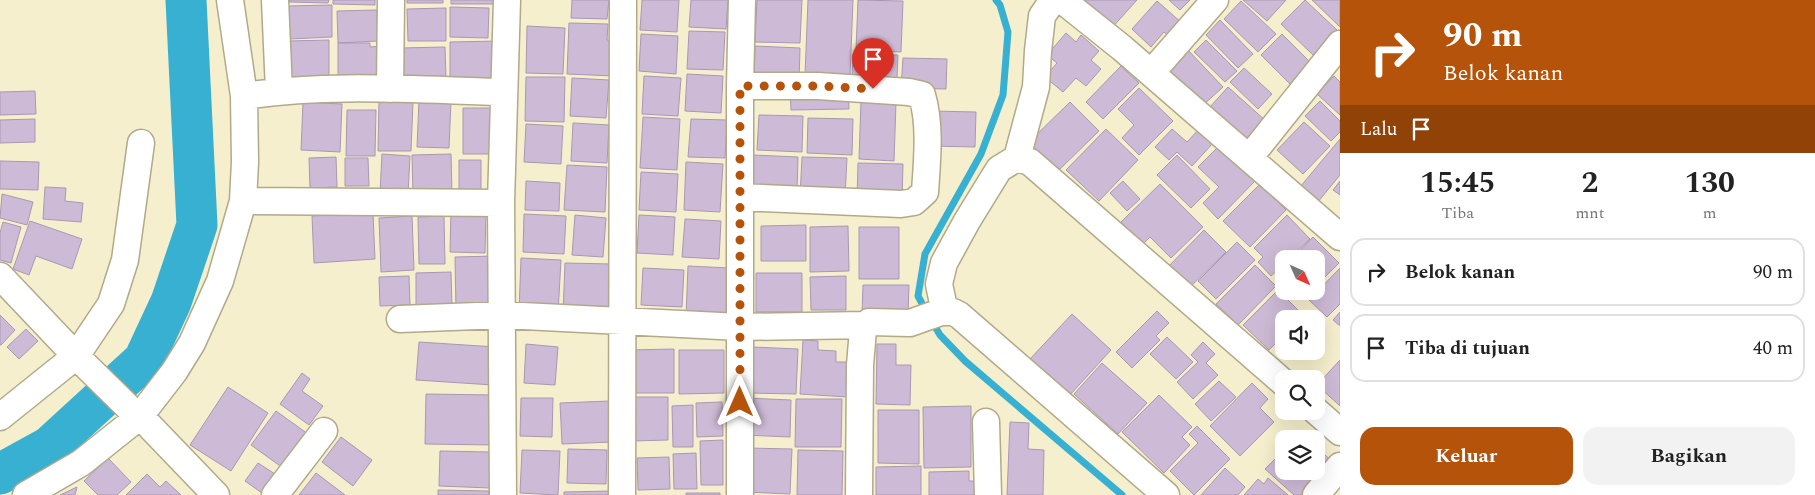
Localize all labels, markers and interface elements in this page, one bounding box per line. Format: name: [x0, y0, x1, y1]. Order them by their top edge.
text: 90 m: [1443, 9, 1523, 62]
icon: right: [1360, 20, 1425, 85]
pin: [852, 38, 894, 89]
icon: arrive: [859, 45, 887, 73]
text: Belok kanan: [1443, 57, 1563, 90]
text: Lalu: [1360, 115, 1397, 144]
icon: arrive: [1407, 115, 1435, 143]
text: 15:45: [1420, 160, 1495, 206]
text: 2: [1582, 160, 1598, 206]
text: 130: [1684, 160, 1735, 206]
text: Tiba: [1441, 201, 1474, 225]
text: mnt: [1576, 201, 1604, 225]
text: m: [1703, 201, 1717, 225]
north arrow: [1275, 250, 1325, 300]
map controls: [1275, 250, 1325, 480]
icon: right: [1362, 258, 1390, 286]
text: Belok kanan: [1405, 258, 1515, 287]
text: 90 m: [1753, 258, 1793, 287]
button: sound: [1275, 310, 1325, 360]
icon: arrive: [1362, 334, 1390, 362]
text: Tiba di tujuan: [1405, 334, 1530, 363]
text: 40 m: [1753, 334, 1793, 363]
button: search: [1275, 370, 1325, 420]
position arrow: [713, 375, 765, 427]
button: Keluar: [1360, 427, 1573, 485]
button: Bagikan: [1583, 427, 1795, 485]
button: layers: [1275, 430, 1325, 480]

